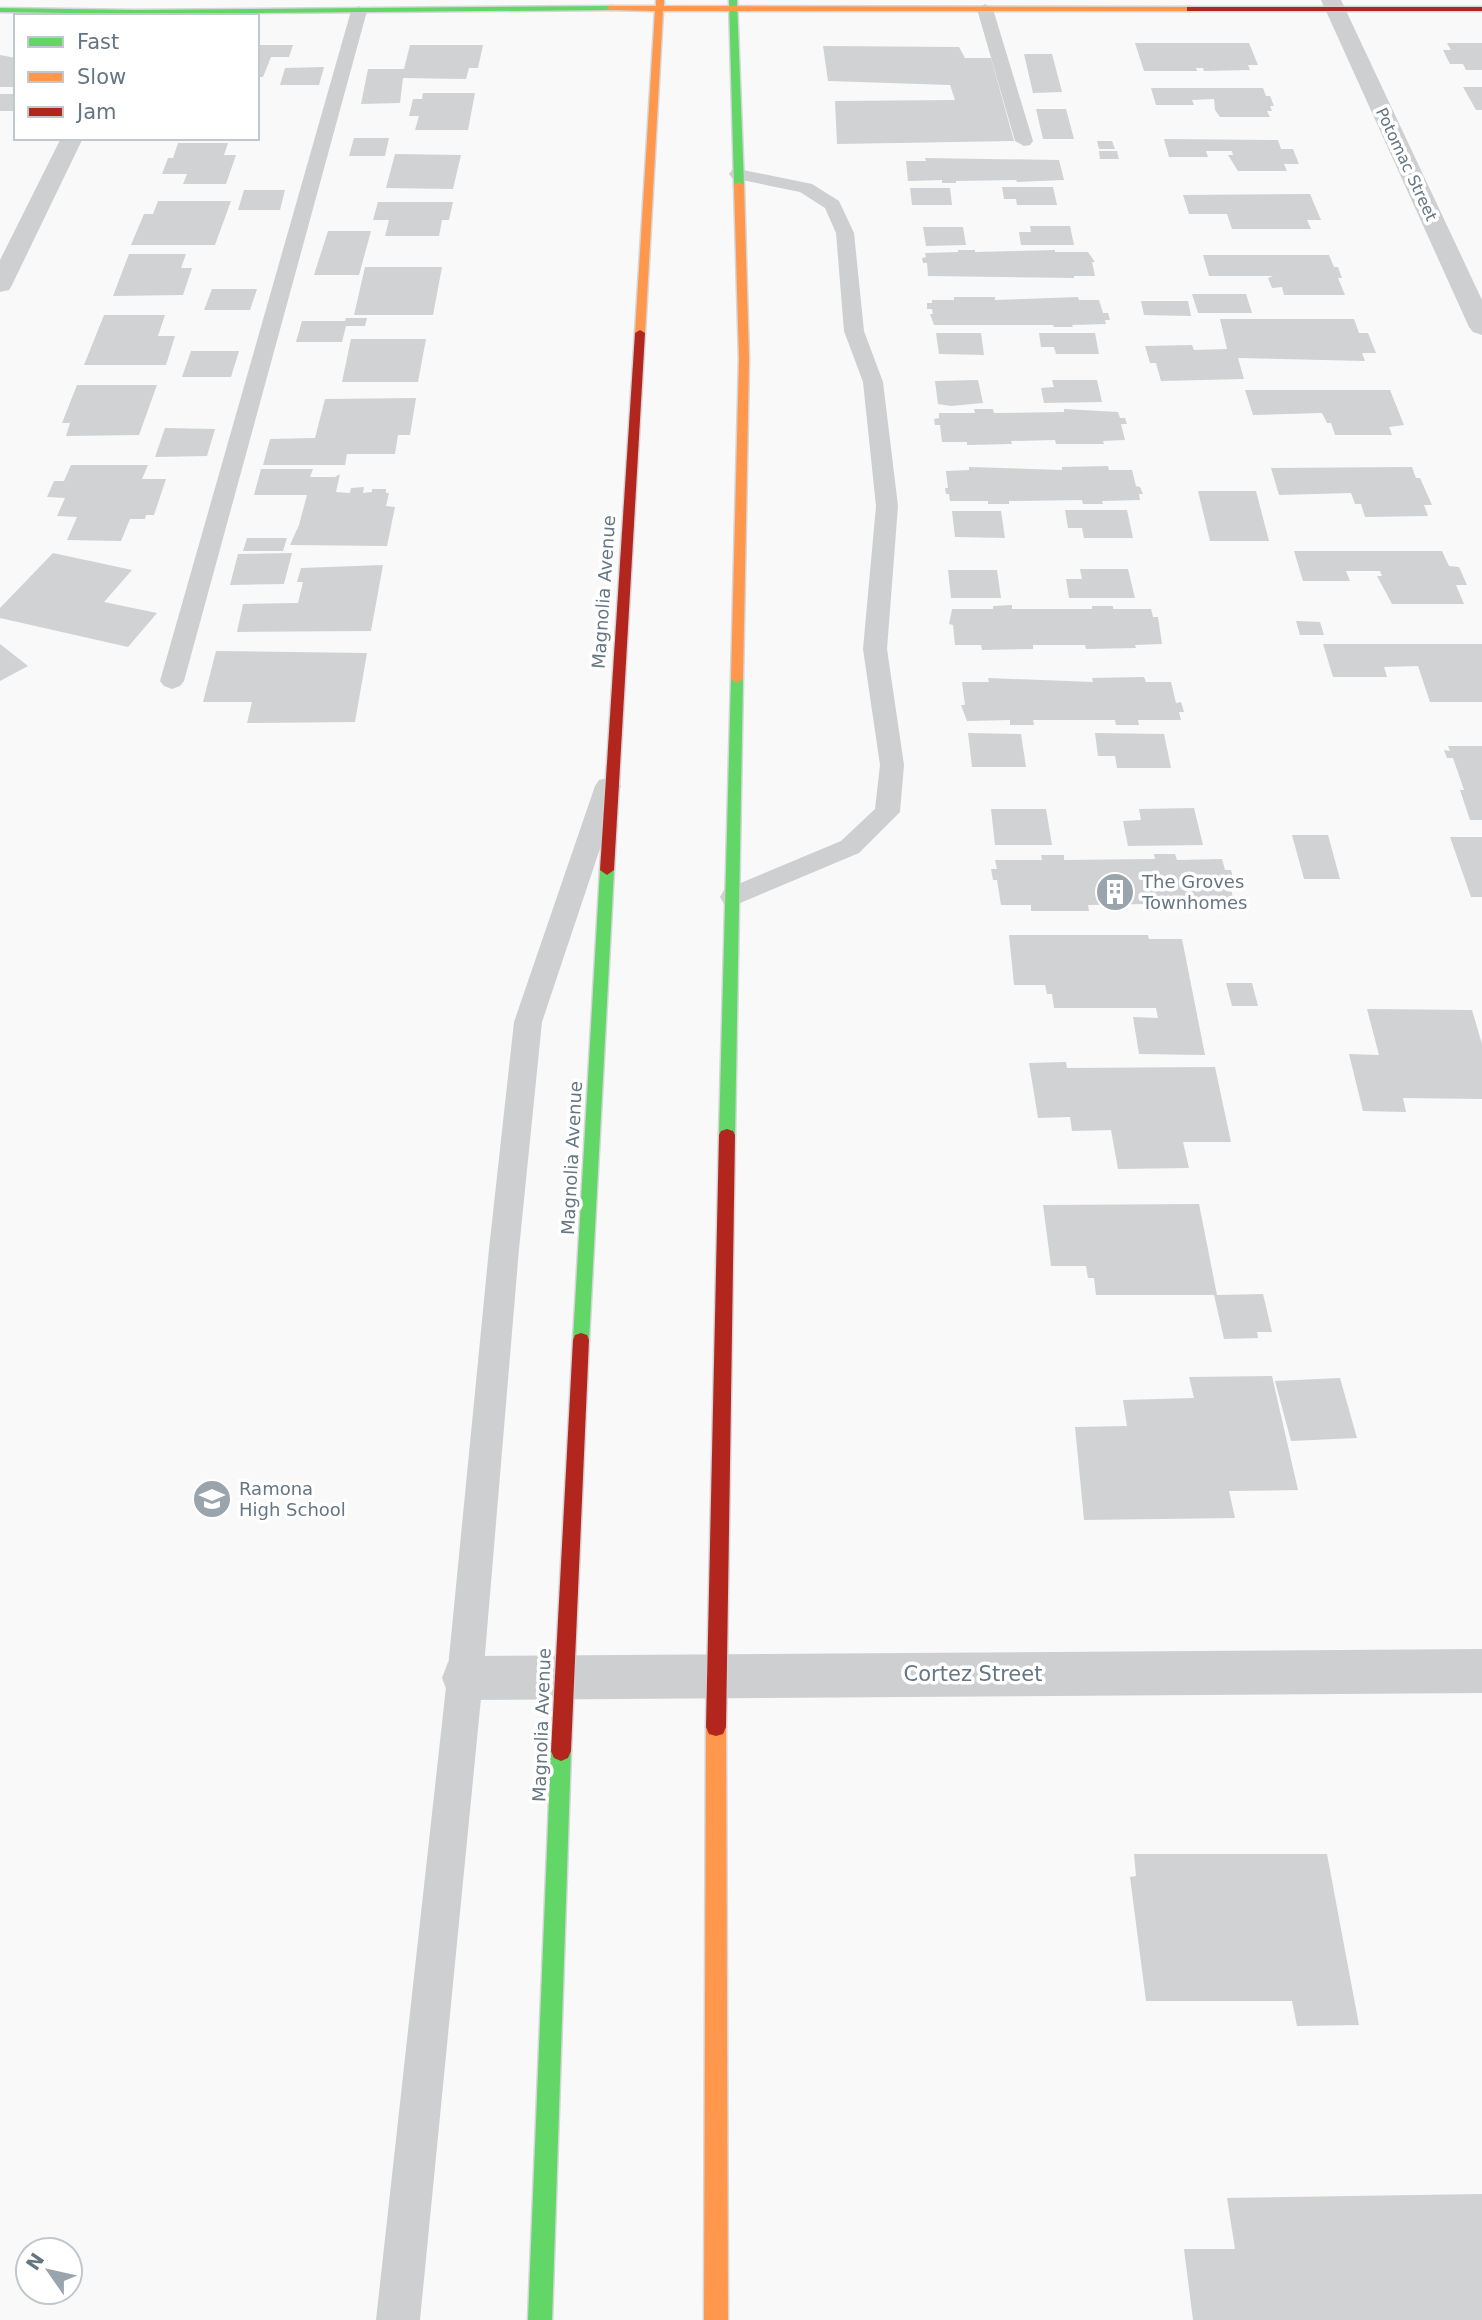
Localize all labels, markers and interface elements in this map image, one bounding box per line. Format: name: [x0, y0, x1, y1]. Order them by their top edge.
legend: [14, 14, 259, 140]
text: Fast: [77, 30, 119, 54]
text: Slow: [77, 65, 126, 89]
text: Jam: [75, 100, 117, 124]
street label: Potomac Street: [1372, 105, 1441, 224]
street label: Magnolia Avenue: [588, 514, 619, 670]
building icon: The Groves Townhomes: [1094, 871, 1136, 913]
place label: The Groves Townhomes: [1141, 871, 1248, 913]
street label: Magnolia Avenue: [557, 1081, 586, 1235]
school or university icon: Ramona High School: [191, 1478, 233, 1520]
place label: Ramona High School: [239, 1478, 346, 1520]
street label: Magnolia Avenue: [528, 1648, 555, 1802]
street label: Cortez Street: [904, 1662, 1042, 1686]
north arrow: [14, 2236, 84, 2306]
text: N: [21, 2249, 48, 2274]

